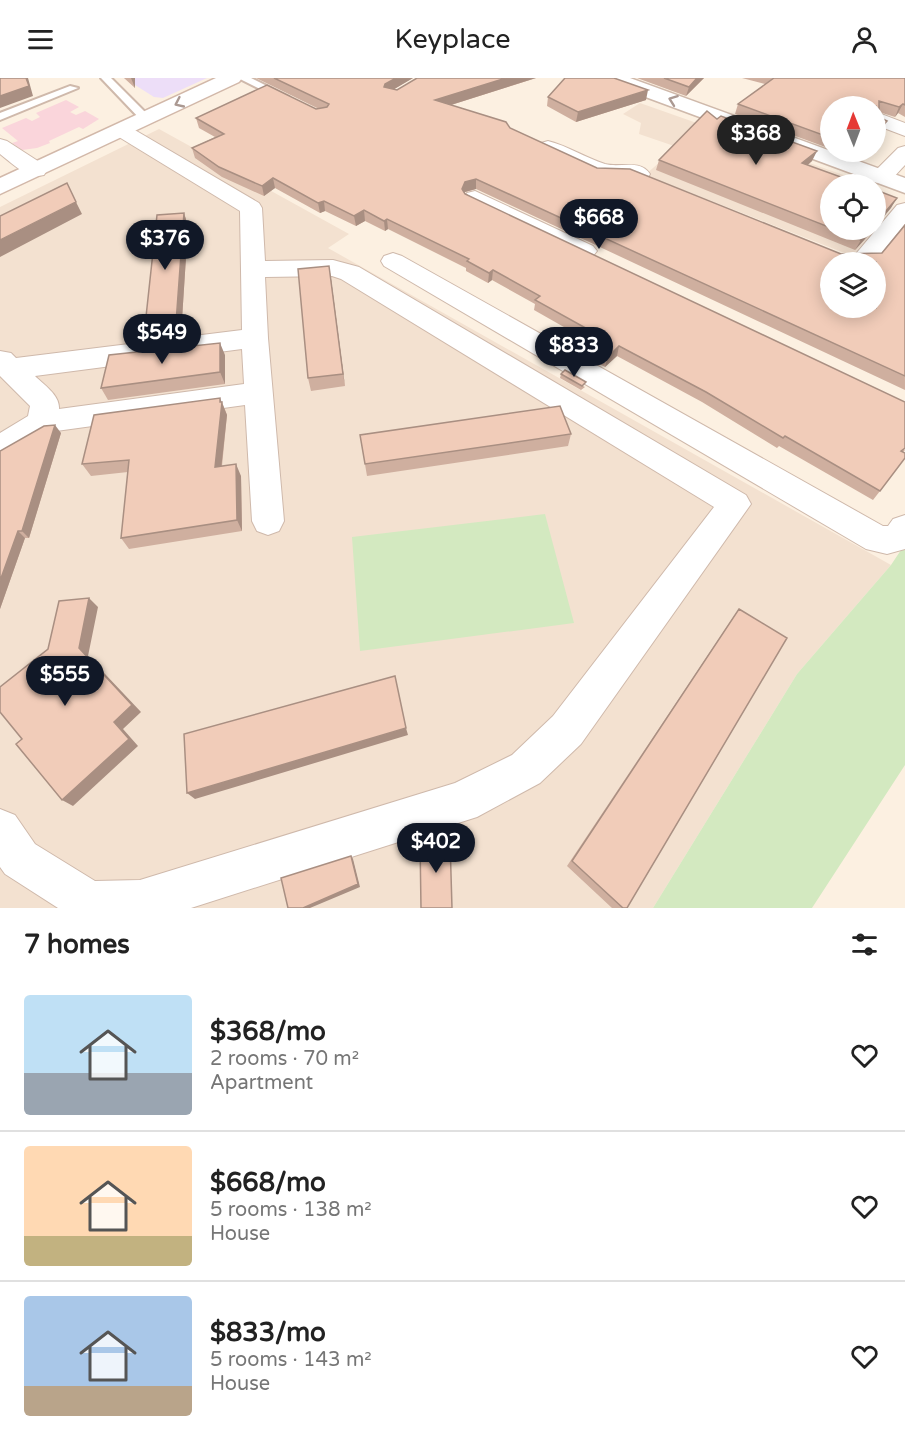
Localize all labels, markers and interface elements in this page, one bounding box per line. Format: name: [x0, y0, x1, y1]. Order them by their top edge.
icon: menu: [24, 23, 57, 56]
text: Keyplace: [394, 23, 511, 56]
icon: person: [848, 23, 881, 56]
one-way arrow: [175, 95, 186, 107]
one-way arrow: [668, 95, 679, 108]
north arrow: [820, 96, 886, 162]
map controls: [820, 96, 886, 318]
pin: $368: [720, 115, 792, 166]
text: $368: [731, 122, 781, 146]
button: locate: [820, 174, 886, 240]
pin: $668: [563, 199, 635, 250]
text: $668: [574, 206, 624, 230]
pin: $376: [129, 220, 201, 271]
text: $376: [140, 227, 190, 251]
button: layers: [820, 252, 886, 318]
pin: $549: [126, 314, 198, 365]
text: $549: [137, 321, 187, 345]
pin: $833: [538, 327, 610, 378]
text: $833: [549, 334, 599, 358]
pin: $555: [29, 656, 101, 707]
text: $555: [40, 663, 90, 687]
pin: $402: [400, 823, 472, 874]
text: $402: [411, 830, 461, 854]
icon: filters: [848, 928, 881, 961]
text: 7 homes: [24, 929, 130, 960]
text: $368/mo: [210, 1016, 326, 1047]
icon: home: [72, 1019, 144, 1091]
icon: heart: [848, 1039, 881, 1072]
text: 2 rooms · 70 m²: [210, 1047, 359, 1071]
text: Apartment: [210, 1071, 313, 1095]
text: $668/mo: [210, 1167, 326, 1198]
icon: home: [72, 1170, 144, 1242]
icon: heart: [848, 1190, 881, 1223]
text: 5 rooms · 138 m²: [210, 1198, 372, 1222]
text: House: [210, 1222, 270, 1246]
text: $833/mo: [210, 1317, 326, 1348]
icon: home: [72, 1320, 144, 1392]
icon: heart: [848, 1340, 881, 1373]
text: 5 rooms · 143 m²: [210, 1348, 372, 1372]
text: House: [210, 1372, 270, 1396]

